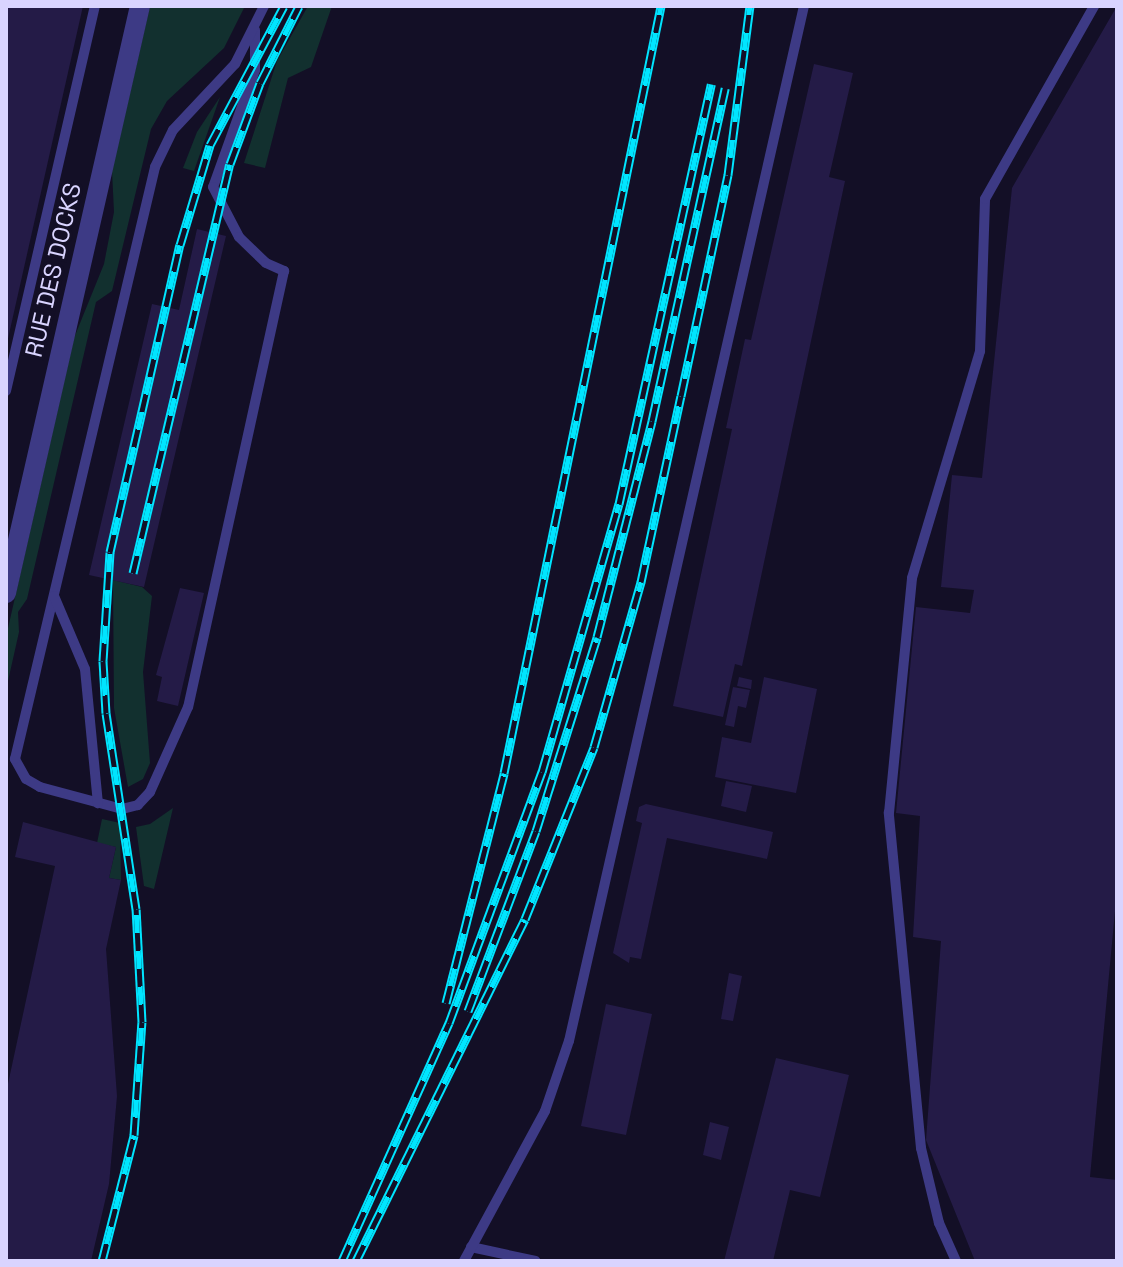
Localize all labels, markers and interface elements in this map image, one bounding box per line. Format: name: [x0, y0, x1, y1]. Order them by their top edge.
street label: RUE DES DOCKS: [19, 180, 87, 360]

